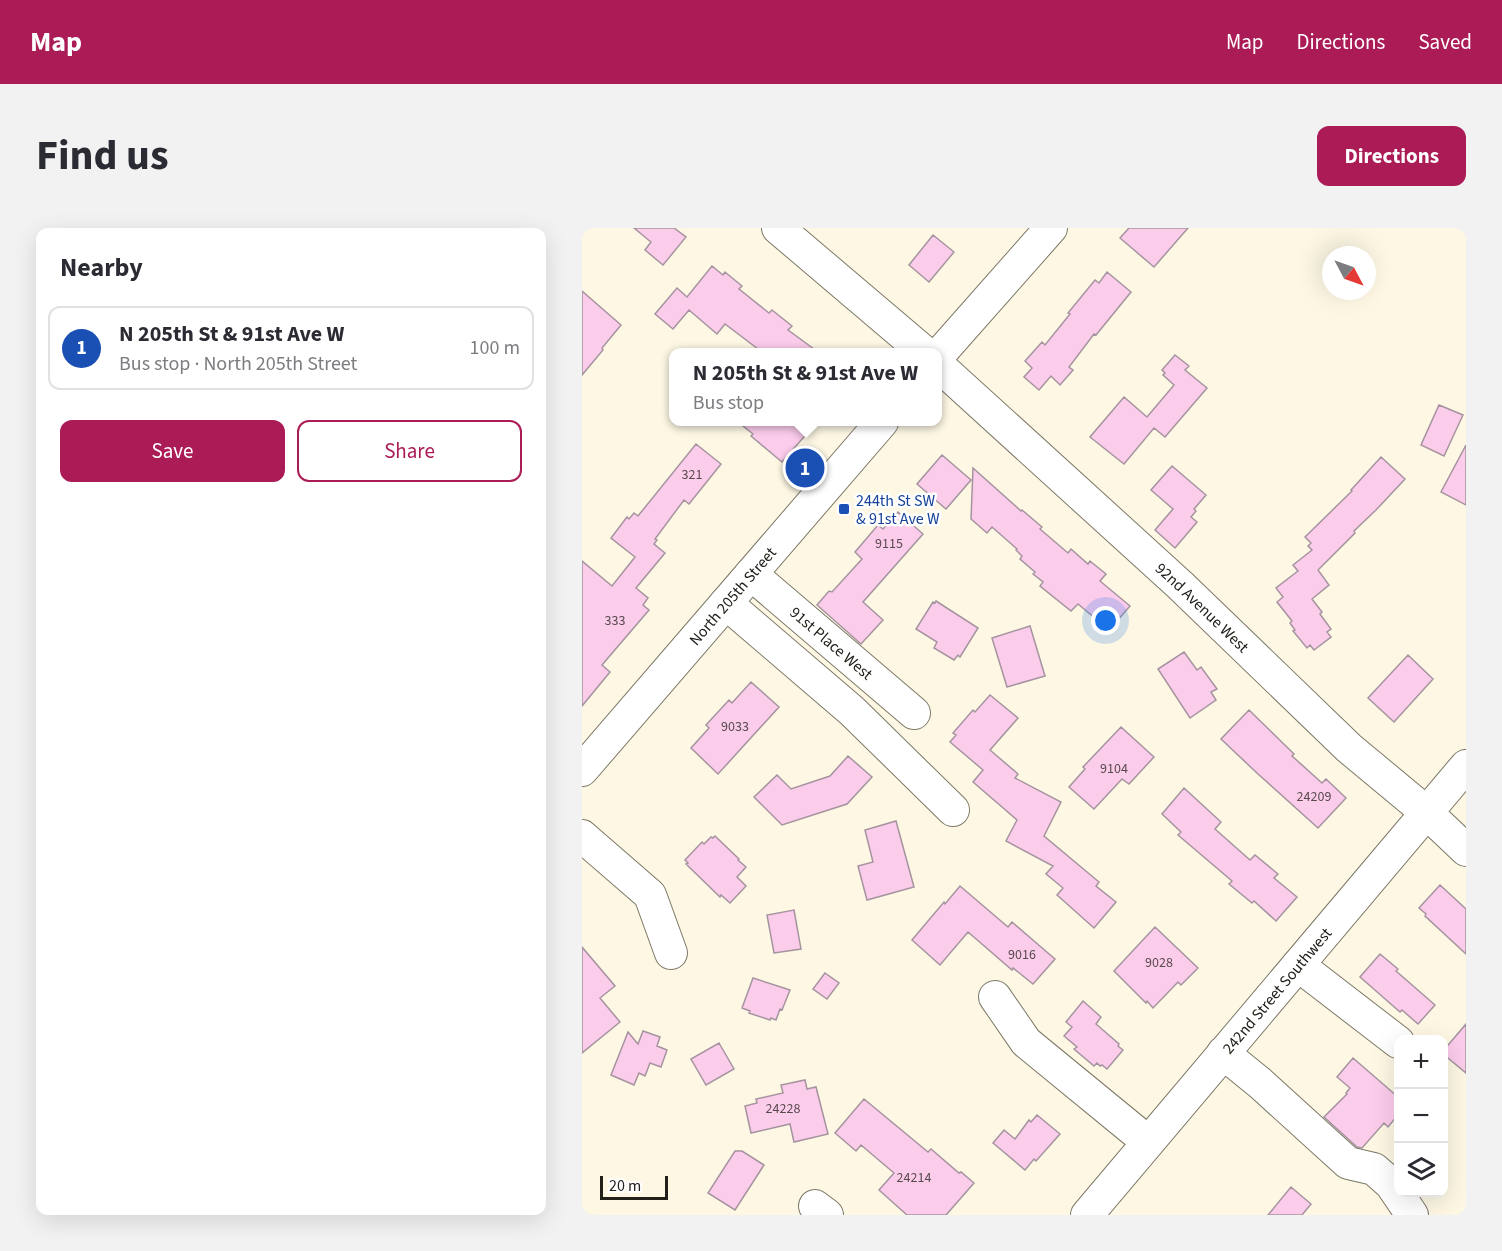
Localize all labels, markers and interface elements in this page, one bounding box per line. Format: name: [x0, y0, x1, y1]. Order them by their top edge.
text: Map: [30, 22, 82, 62]
text: Map: [1226, 27, 1264, 57]
text: Directions: [1297, 27, 1385, 57]
text: Saved: [1418, 27, 1472, 57]
text: Find us: [36, 126, 169, 186]
button: Directions: [1317, 126, 1466, 186]
north arrow: [1322, 246, 1376, 300]
text: Nearby: [60, 249, 143, 286]
text: N 205th St & 91st Ave W: [119, 318, 344, 350]
text: 1: [76, 334, 87, 362]
text: 100 m: [470, 334, 520, 362]
popup: [669, 348, 942, 426]
text: Bus stop · North 205th Street: [119, 350, 357, 378]
text: N 205th St & 91st Ave W: [693, 357, 918, 389]
text: Bus stop: [693, 389, 764, 417]
button: Save: [60, 420, 285, 482]
button: Share: [297, 420, 522, 482]
pin: 1: [786, 446, 824, 490]
house number: 321: [682, 465, 702, 485]
place label: 244th St SW & 91st Ave W: [856, 490, 940, 530]
marker: 244th St SW & 91st Ave W: [837, 502, 851, 516]
house number: 9115: [875, 534, 903, 554]
street label: North 205th Street: [684, 542, 782, 650]
street label: 92nd Avenue West: [1150, 558, 1254, 658]
street label: 91st Place West: [785, 602, 878, 686]
your location: [1091, 606, 1120, 635]
house number: 333: [605, 611, 625, 631]
house number: 9033: [721, 717, 749, 737]
house number: 9104: [1100, 759, 1128, 779]
house number: 24209: [1297, 787, 1331, 807]
street label: 242nd Street Southwest: [1218, 923, 1338, 1059]
house number: 9016: [1008, 945, 1036, 965]
house number: 9028: [1145, 953, 1173, 973]
map controls: [1394, 1035, 1448, 1197]
button: +: [1394, 1035, 1448, 1089]
button: −: [1394, 1089, 1448, 1143]
house number: 24228: [766, 1099, 800, 1119]
button: layers: [1394, 1143, 1448, 1197]
house number: 24214: [897, 1168, 931, 1188]
scale bar: [600, 1173, 668, 1200]
text: 20 m: [609, 1175, 641, 1197]

